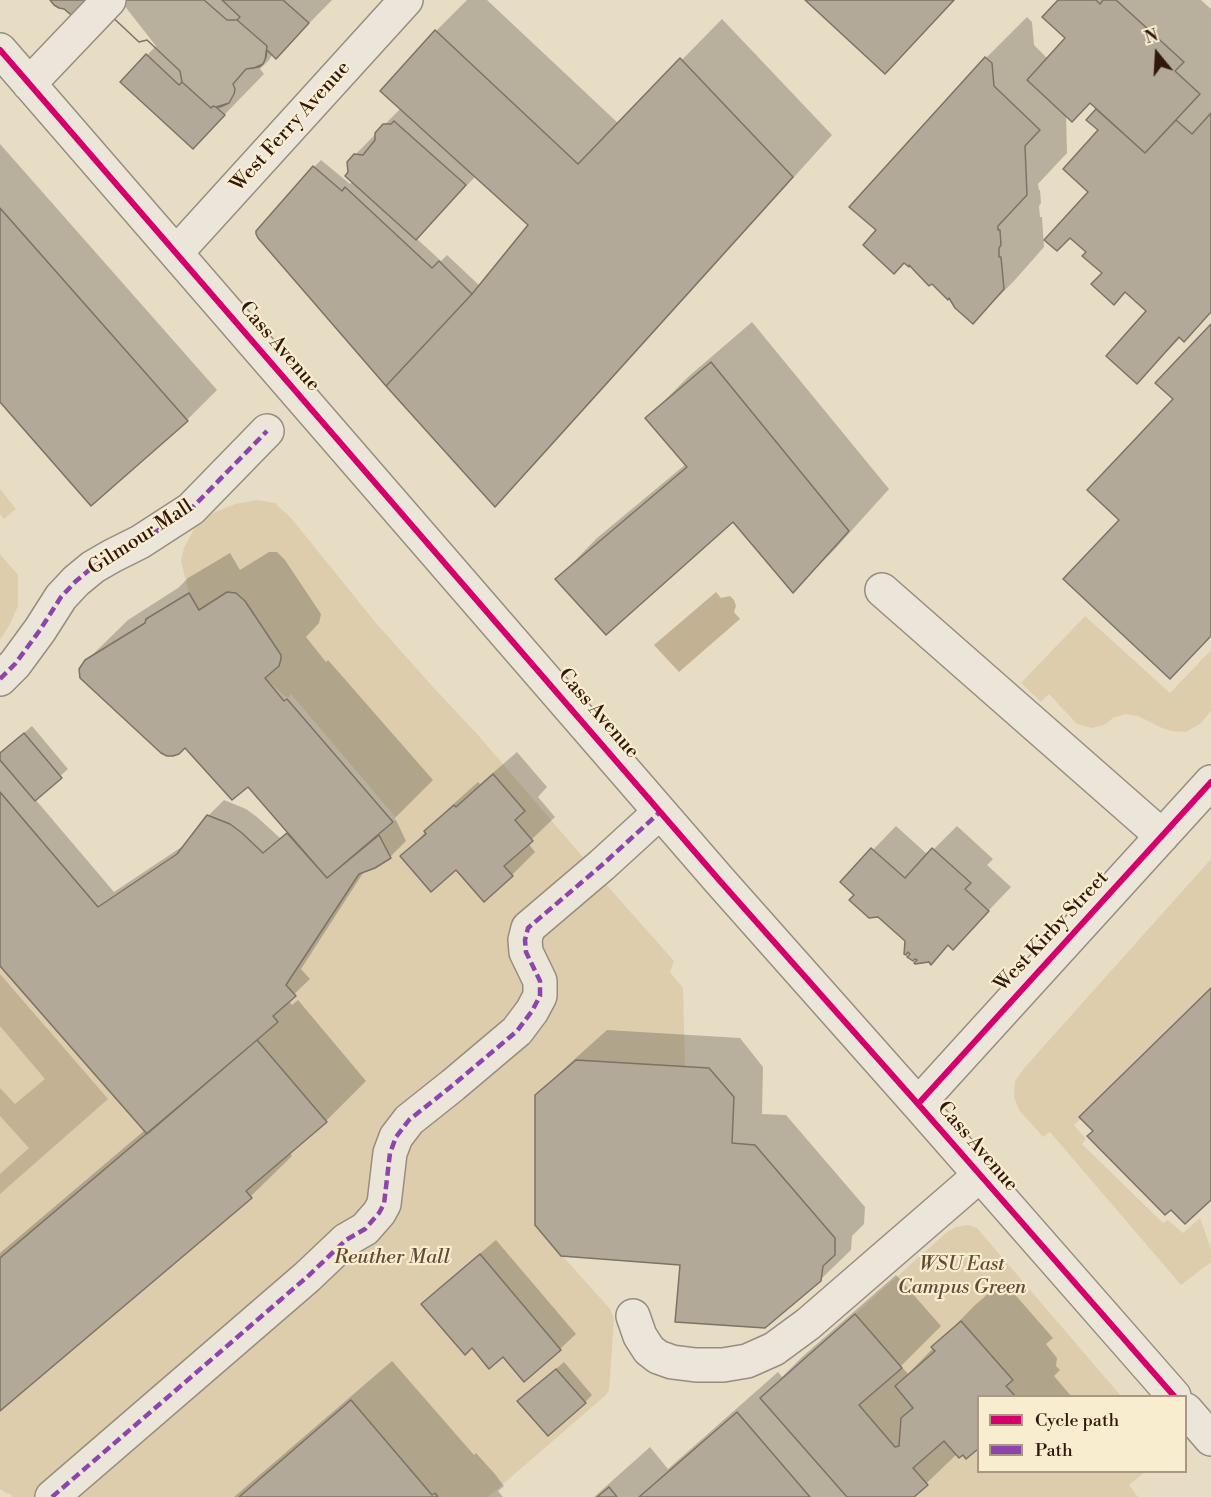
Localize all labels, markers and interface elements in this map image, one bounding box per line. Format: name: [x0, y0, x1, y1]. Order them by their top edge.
north arrow: [1127, 24, 1187, 84]
text: N: [1142, 25, 1161, 48]
street label: West Ferry Avenue: [226, 57, 356, 197]
street label: Cass Avenue: [233, 297, 325, 397]
street label: Gilmour Mall: [84, 495, 198, 581]
street label: Cass Avenue: [552, 664, 644, 764]
street label: West Kirby Street: [990, 867, 1114, 997]
street label: Cass Avenue: [931, 1097, 1023, 1197]
park label: Reuther Mall: [334, 1246, 450, 1270]
park label: WSU East Campus Green: [898, 1253, 1026, 1300]
legend: [977, 1395, 1187, 1473]
text: Cycle path: [1035, 1409, 1119, 1432]
text: Path: [1035, 1439, 1073, 1462]

